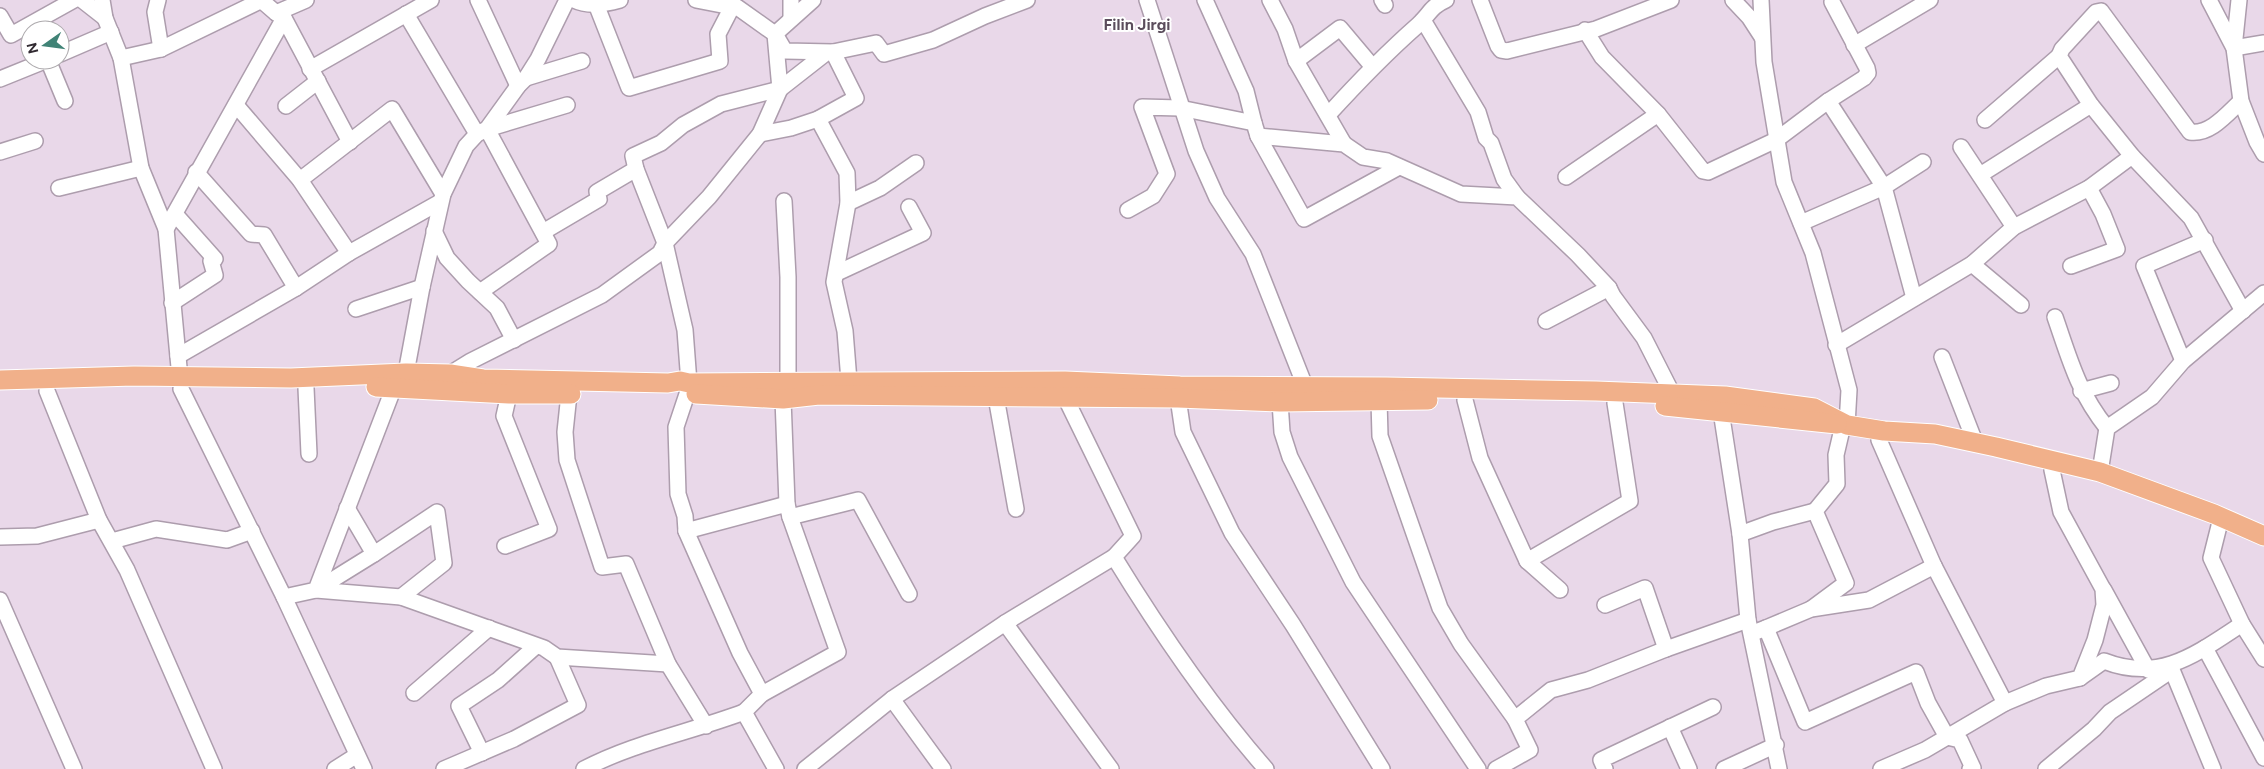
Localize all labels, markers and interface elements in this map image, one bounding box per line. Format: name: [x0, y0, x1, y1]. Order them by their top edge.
district label: Filin Jirgi: [1104, 15, 1170, 34]
north arrow: [20, 20, 70, 70]
text: N: [23, 41, 42, 55]

